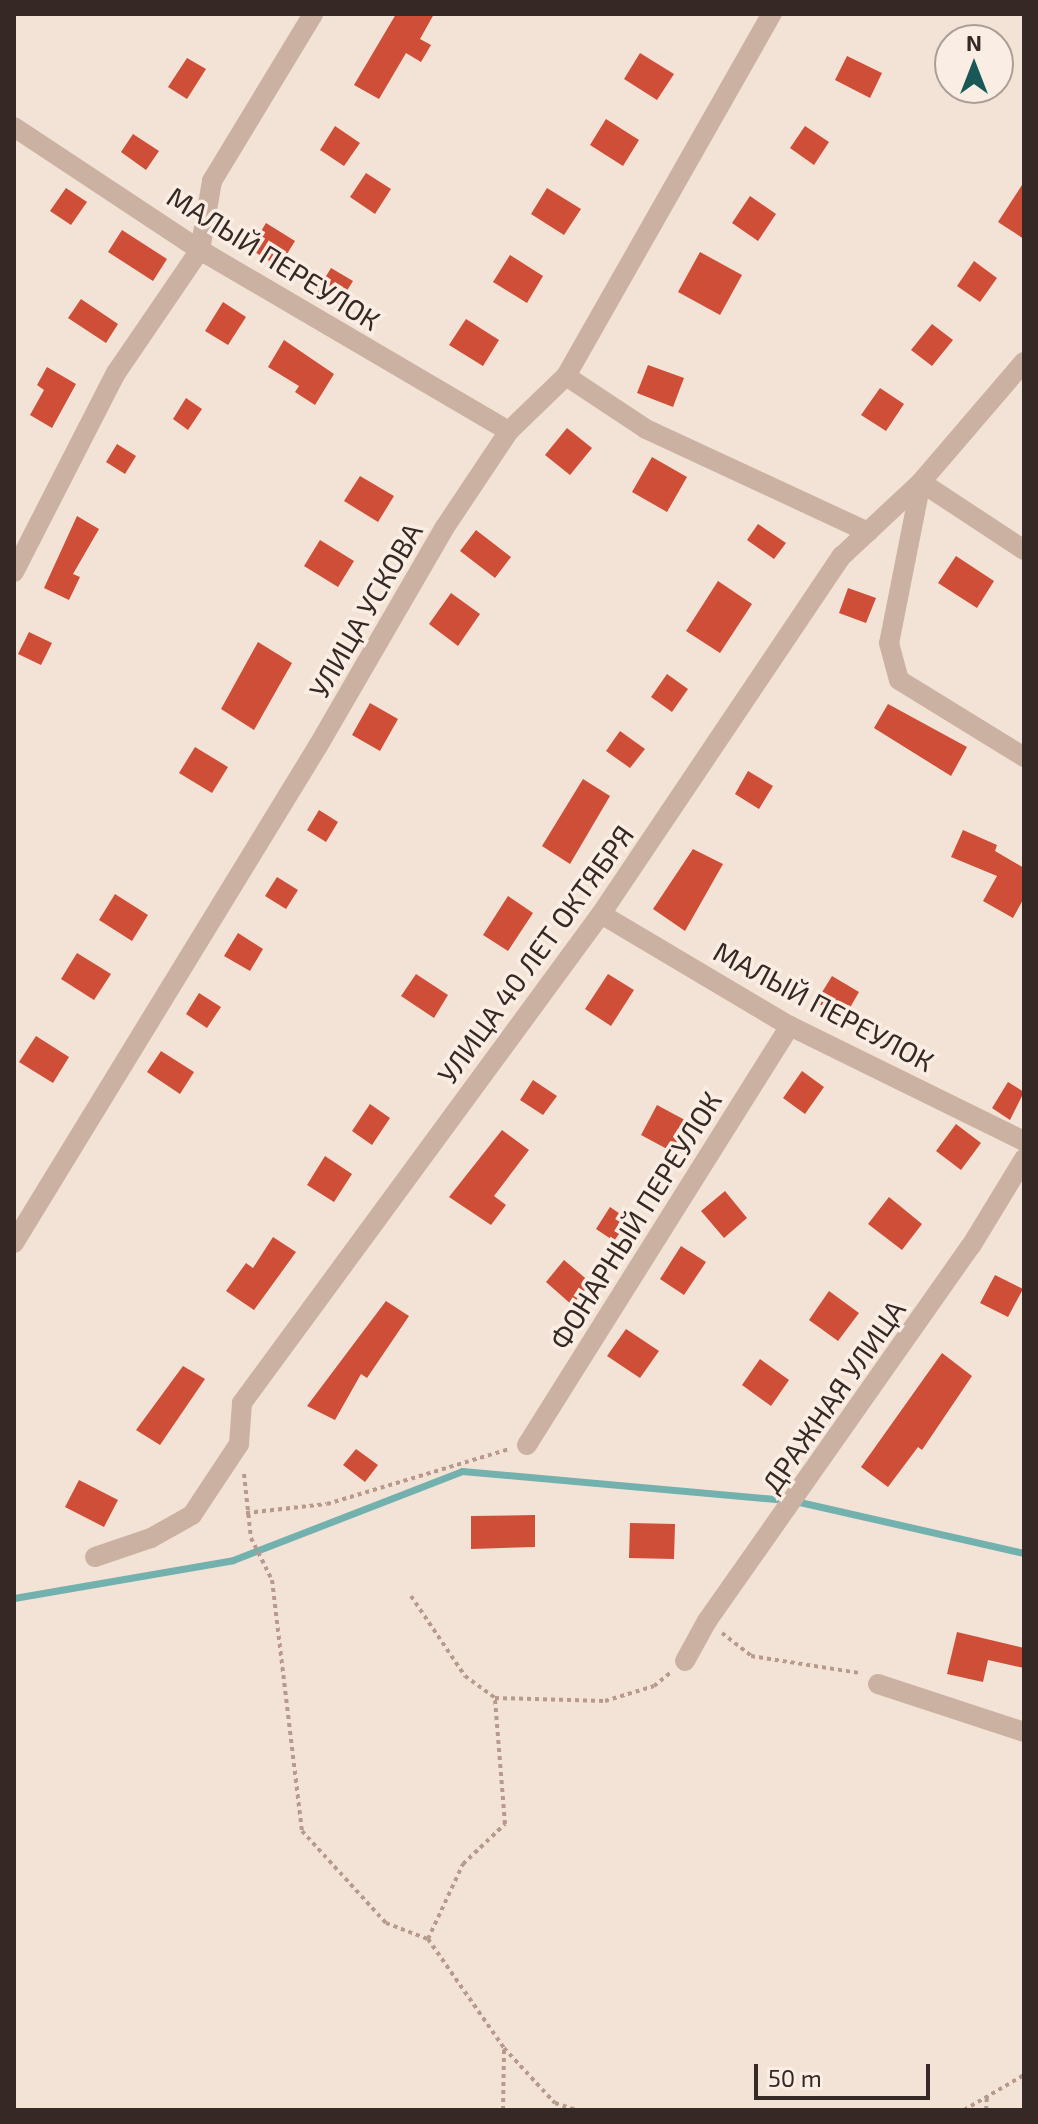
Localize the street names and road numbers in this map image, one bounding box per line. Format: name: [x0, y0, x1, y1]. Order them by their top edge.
street label: МАЛЫЙ ПЕРЕУЛОК: [161, 179, 387, 337]
street label: УЛИЦА УСКОВА: [301, 516, 429, 704]
street label: УЛИЦА 40 ЛЕТ ОКТЯБРЯ: [430, 818, 640, 1090]
street label: МАЛЫЙ ПЕРЕУЛОК: [708, 934, 940, 1078]
street label: ФОНАРНЫЙ ПЕРЕУЛОК: [542, 1085, 728, 1355]
street label: ДРАЖНАЯ УЛИЦА: [754, 1293, 912, 1499]

